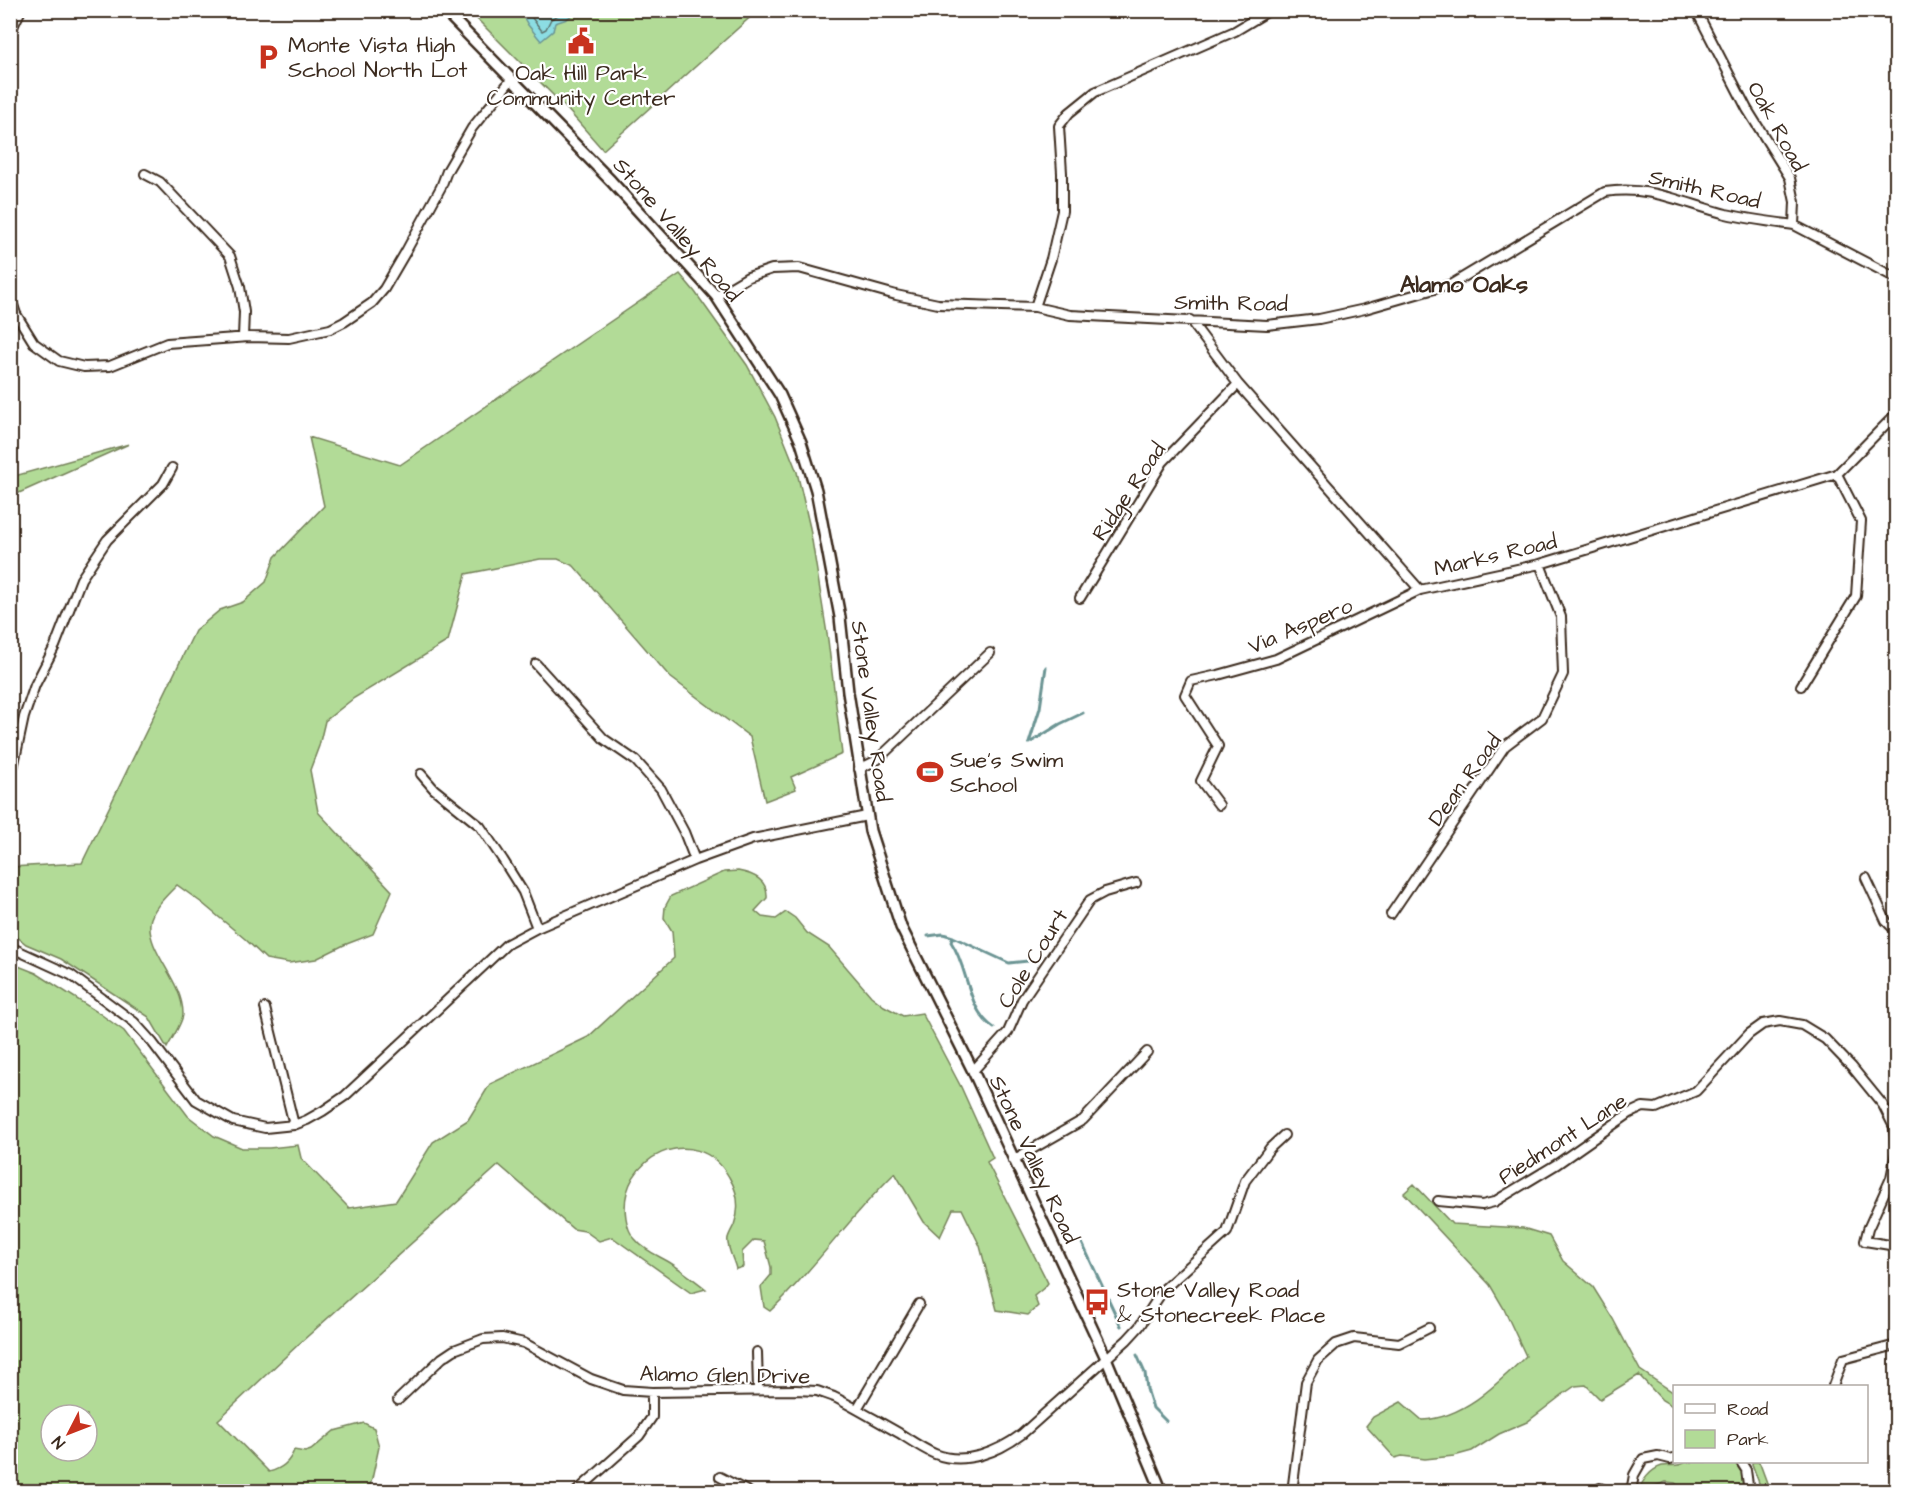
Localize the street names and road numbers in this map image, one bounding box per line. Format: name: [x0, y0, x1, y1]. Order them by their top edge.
street label: Oak Road: [1739, 76, 1814, 177]
street label: Stone Valley Road: [605, 151, 748, 310]
street label: Smith Road: [1646, 162, 1764, 217]
street label: Smith Road: [1174, 287, 1288, 320]
street label: Ridge Road: [1085, 436, 1174, 548]
street label: Marks Road: [1431, 526, 1560, 585]
street label: Via Aspero: [1243, 590, 1358, 662]
street label: Stone Valley Road: [841, 619, 899, 804]
street label: Dean Road: [1421, 727, 1509, 833]
street label: Cole Court: [990, 903, 1076, 1015]
street label: Stone Valley Road: [980, 1070, 1086, 1249]
street label: Piedmont Lane: [1492, 1086, 1633, 1193]
street label: Alamo Glen Drive: [639, 1359, 811, 1392]

